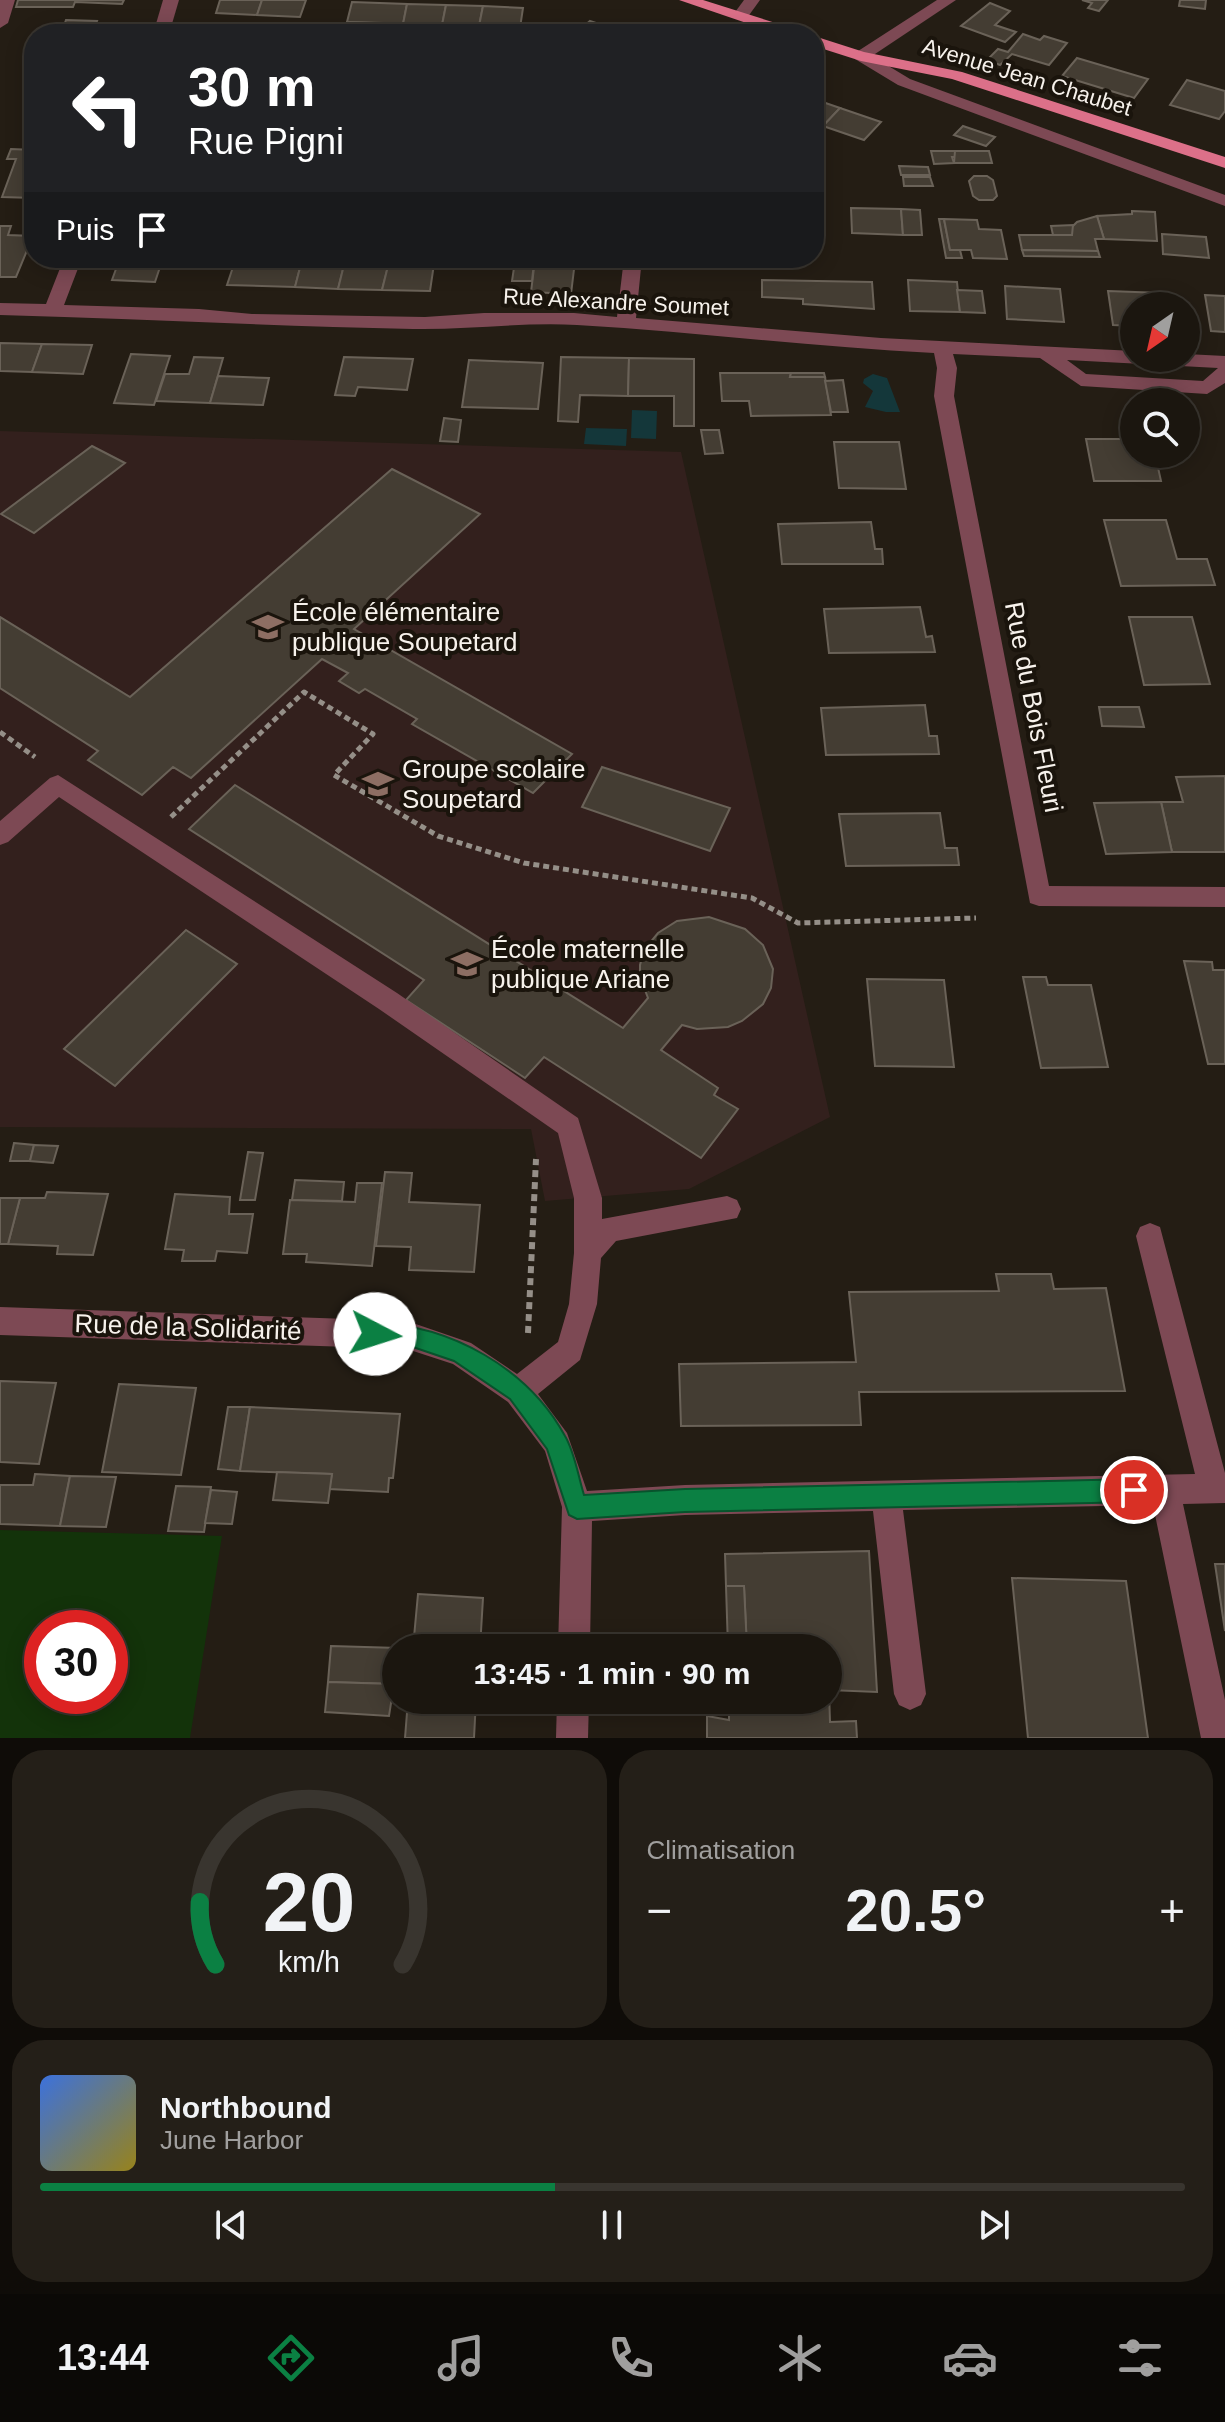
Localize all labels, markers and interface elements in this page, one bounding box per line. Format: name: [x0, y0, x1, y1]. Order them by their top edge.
street label: Avenue Jean Chaubet: [919, 33, 1135, 121]
text: 30 m: [188, 55, 316, 118]
icon: left: [56, 56, 160, 160]
text: Rue Pigni: [188, 121, 344, 162]
icon: arrive: [130, 208, 174, 252]
text: Puis: [56, 213, 114, 246]
street label: Rue Alexandre Soumet: [502, 284, 730, 320]
north arrow: [1120, 292, 1200, 372]
map controls: [1120, 292, 1200, 468]
button: search: [1120, 388, 1200, 468]
place label: École élémentaire publique Soupetard: [292, 597, 518, 657]
street label: Rue du Bois Fleuri: [999, 599, 1069, 815]
school or university icon: École élémentaire publique Soupetard: [251, 610, 285, 644]
place label: Groupe scolaire Soupetard: [402, 754, 586, 814]
school or university icon: Groupe scolaire Soupetard: [361, 767, 395, 801]
place label: École maternelle publique Ariane: [491, 934, 685, 994]
school or university icon: École maternelle publique Ariane: [450, 947, 484, 981]
position arrow: [333, 1292, 417, 1376]
street label: Rue de la Solidarité: [74, 1308, 302, 1346]
pin: [1100, 1456, 1168, 1524]
icon: arrive: [1112, 1468, 1156, 1512]
speed limit sign: 30: [24, 1610, 128, 1714]
text: 13:45 · 1 min · 90 m: [474, 1657, 750, 1690]
text: Climatisation: [647, 1835, 795, 1865]
text: 20: [263, 1856, 356, 1949]
text: 20.5°: [845, 1877, 986, 1944]
text: −: [647, 1886, 672, 1935]
text: +: [1159, 1886, 1185, 1935]
text: km/h: [278, 1946, 340, 1978]
text: Northbound: [160, 2091, 332, 2124]
text: June Harbor: [160, 2125, 303, 2155]
icon: previous: [209, 2203, 253, 2247]
icon: pause: [590, 2203, 634, 2247]
icon: next: [972, 2203, 1016, 2247]
icon: directions: [263, 2330, 319, 2386]
icon: music: [433, 2330, 489, 2386]
icon: phone: [603, 2330, 659, 2386]
icon: climate: [772, 2330, 828, 2386]
icon: car: [942, 2330, 998, 2386]
icon: filters: [1112, 2330, 1168, 2386]
text: 13:44: [57, 2337, 149, 2378]

